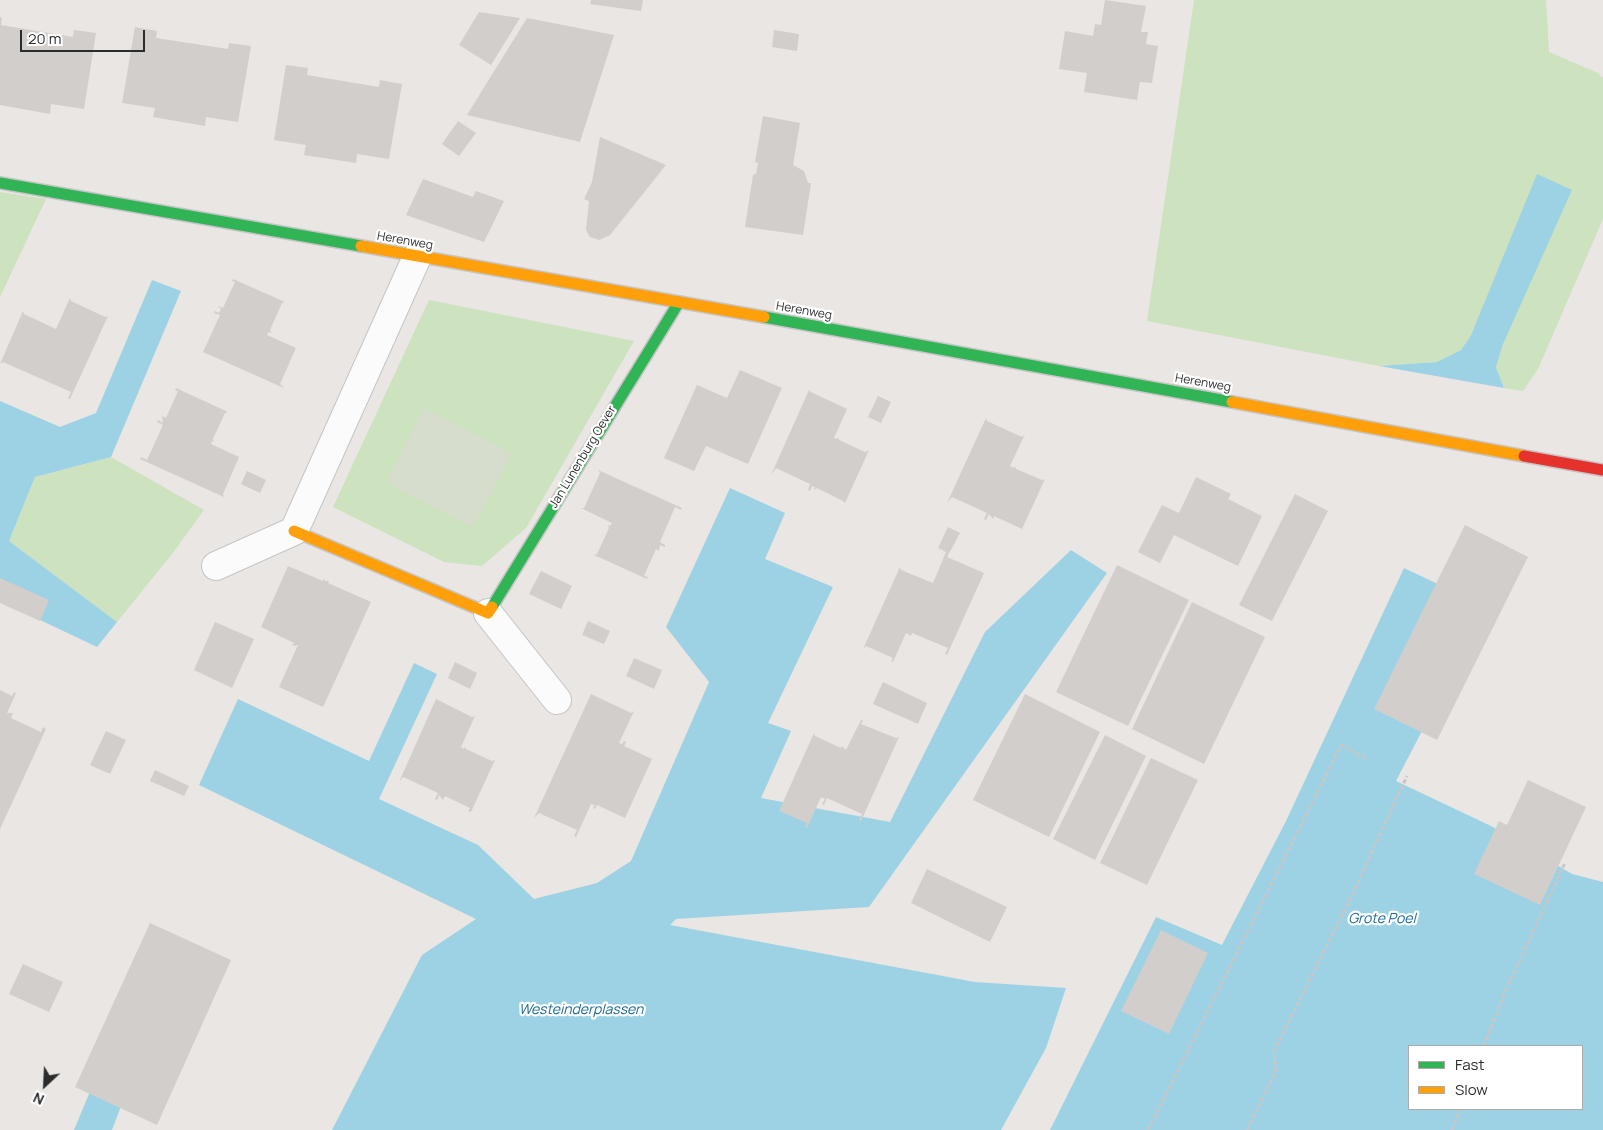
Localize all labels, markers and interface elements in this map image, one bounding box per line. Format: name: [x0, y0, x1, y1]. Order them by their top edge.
scale bar: [22, 20, 148, 52]
text: 20 m: [28, 28, 61, 49]
street label: Herenweg: [376, 229, 434, 253]
street label: Herenweg: [775, 299, 833, 323]
street label: Herenweg: [1174, 371, 1232, 395]
street label: Jan Lunenburg Oever: [547, 403, 619, 511]
water label: Grote Poel: [1348, 911, 1416, 927]
water label: Westeinderplassen: [519, 1002, 643, 1018]
legend: [1408, 1045, 1583, 1110]
text: Fast: [1455, 1054, 1484, 1075]
north arrow: [20, 1060, 70, 1110]
text: Slow: [1455, 1079, 1488, 1100]
text: N: [30, 1088, 47, 1110]

